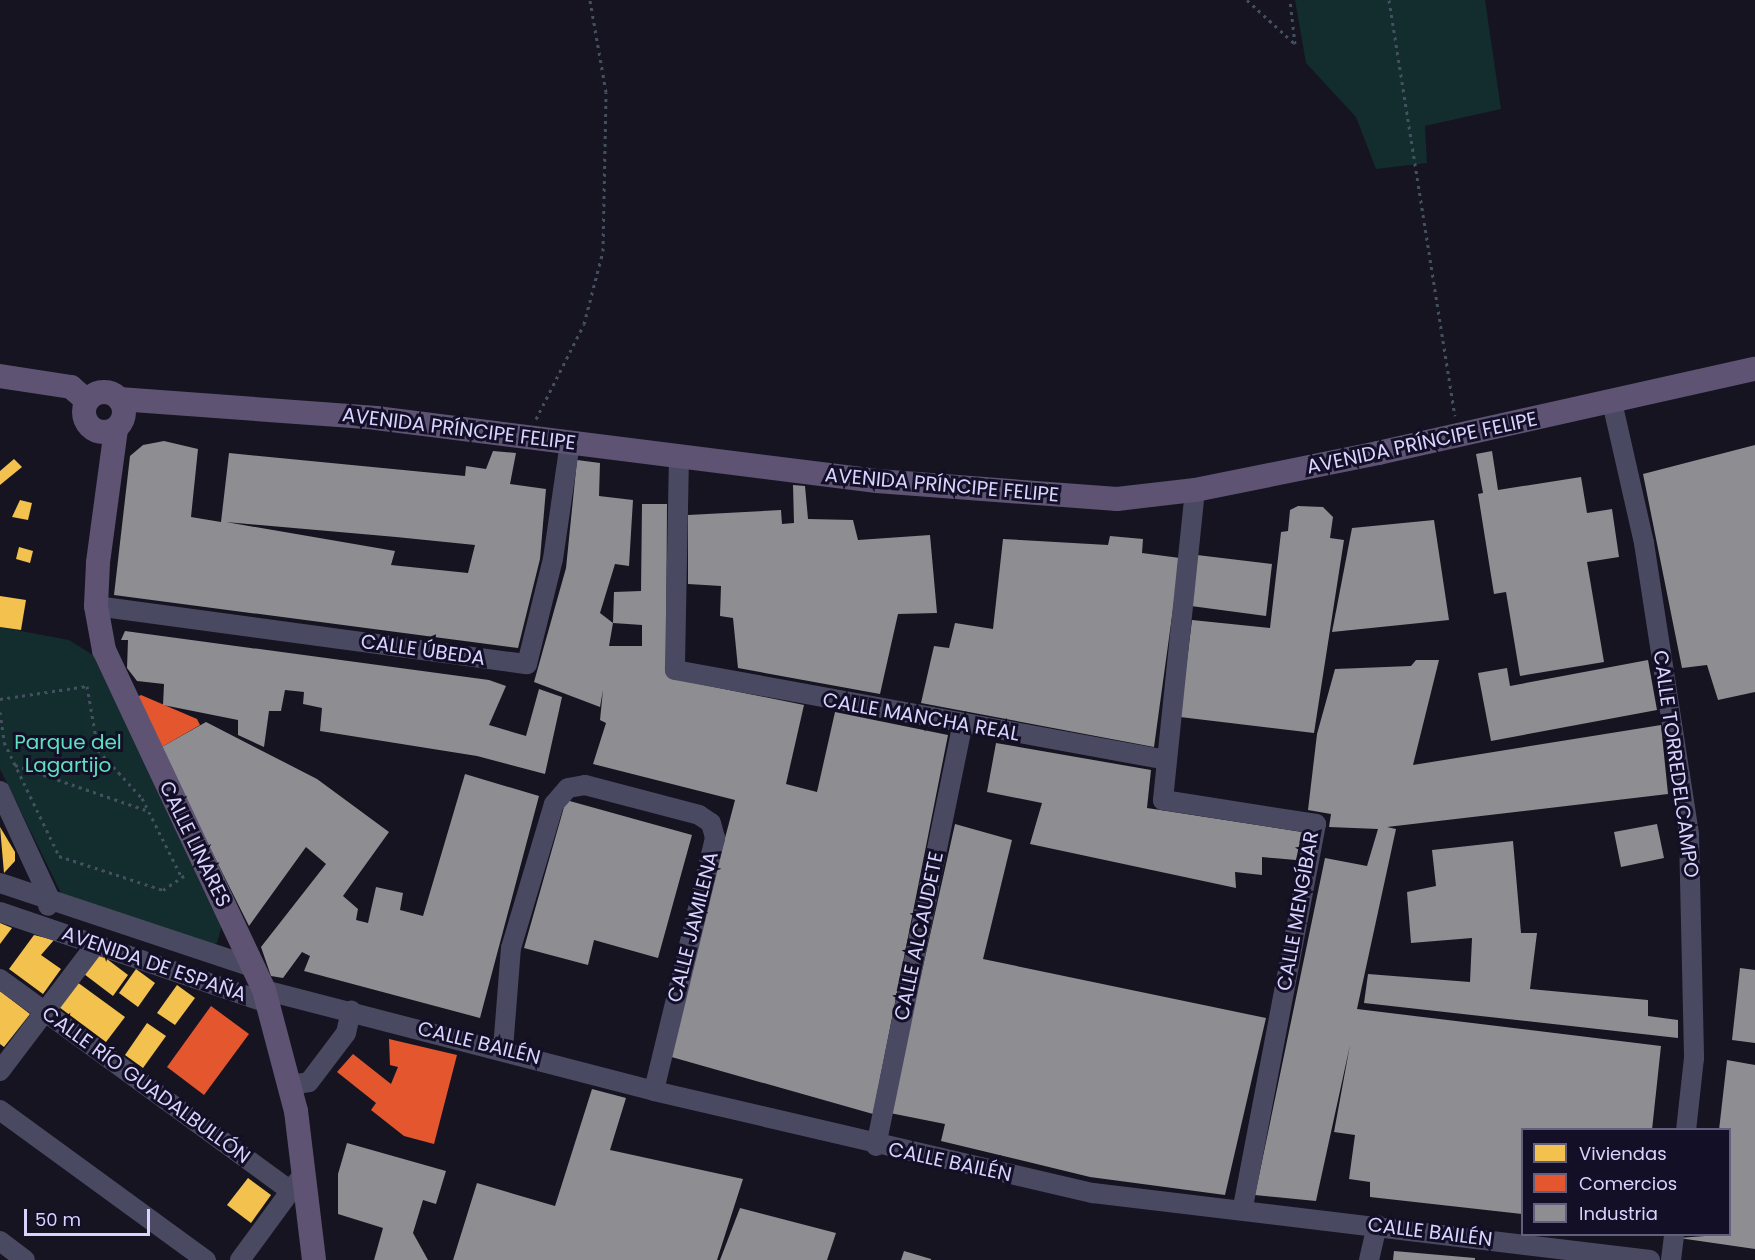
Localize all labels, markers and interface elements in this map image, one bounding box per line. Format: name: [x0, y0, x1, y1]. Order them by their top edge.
street label: AVENIDA PRÍNCIPE FELIPE: [341, 403, 577, 455]
street label: AVENIDA PRÍNCIPE FELIPE: [1304, 407, 1540, 479]
street label: AVENIDA PRÍNCIPE FELIPE: [824, 463, 1060, 507]
street label: CALLE ÚBEDA: [359, 629, 487, 671]
street label: CALLE TORREDELCAMPO: [1648, 649, 1704, 879]
street label: CALLE MANCHA REAL: [821, 688, 1021, 746]
park label: Parque del Lagartijo: [14, 730, 122, 777]
street label: CALLE LINARES: [154, 777, 236, 911]
street label: CALLE MENGÍBAR: [1272, 829, 1324, 993]
street label: CALLE JAMILENA: [663, 849, 723, 1005]
street label: CALLE ALCAUDETE: [889, 849, 949, 1023]
street label: AVENIDA DE ESPAÑA: [59, 921, 249, 1007]
street label: CALLE RÍO GUADALBULLÓN: [37, 1001, 255, 1169]
street label: CALLE BAILÉN: [415, 1016, 543, 1070]
legend: [1521, 1128, 1731, 1236]
street label: CALLE BAILÉN: [886, 1137, 1014, 1187]
text: Viviendas: [1579, 1141, 1667, 1166]
text: Comercios: [1579, 1171, 1677, 1196]
scale bar: [27, 1197, 153, 1235]
text: Industria: [1579, 1201, 1658, 1226]
text: 50 m: [35, 1207, 81, 1232]
street label: CALLE BAILÉN: [1366, 1212, 1494, 1252]

